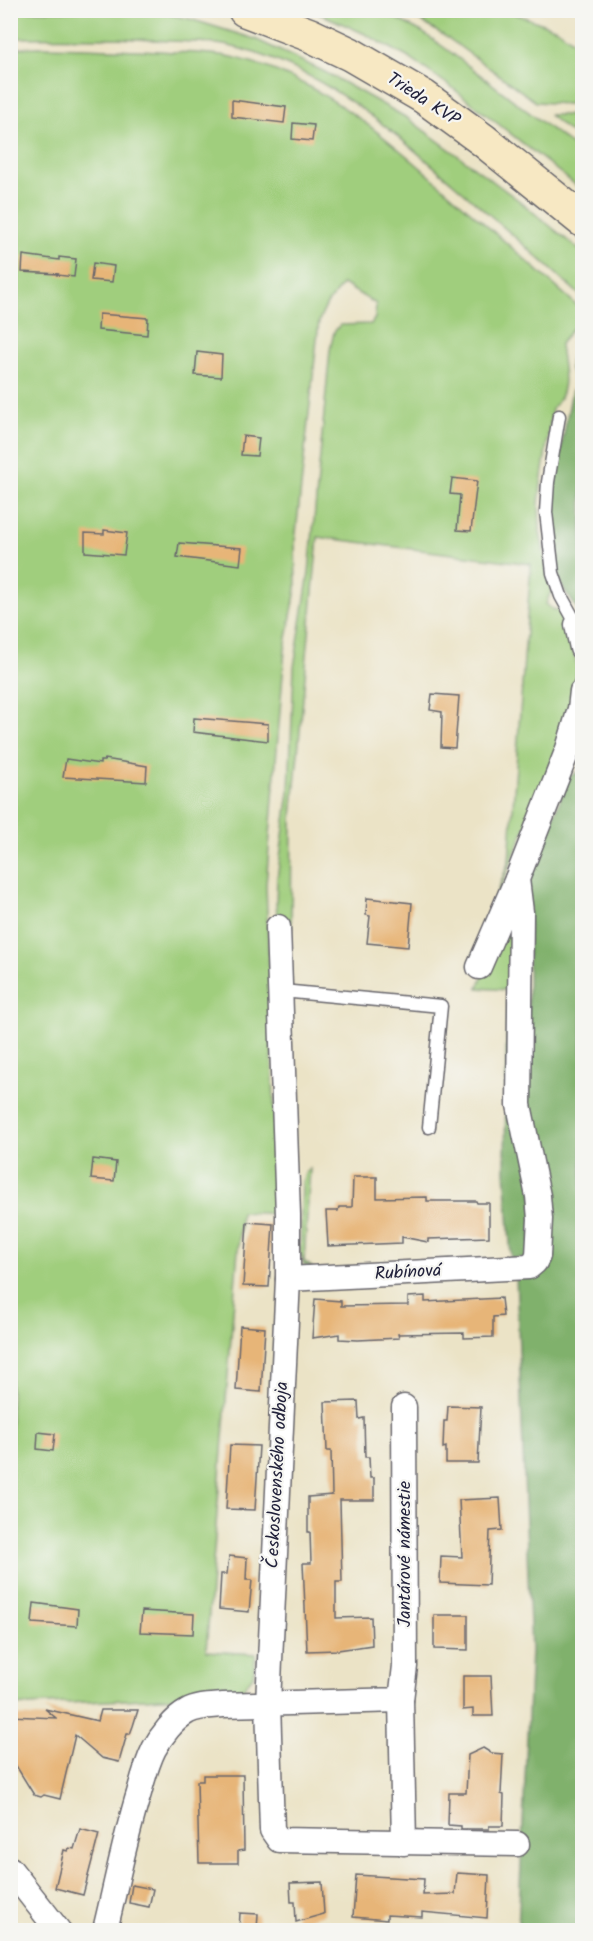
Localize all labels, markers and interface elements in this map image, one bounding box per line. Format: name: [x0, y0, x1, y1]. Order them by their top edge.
street label: Trieda KVP: [380, 65, 467, 135]
street label: Rubínová: [374, 1257, 444, 1289]
street label: Československého odboja: [259, 1381, 297, 1569]
street label: Jantárové námestie: [391, 1481, 420, 1627]

